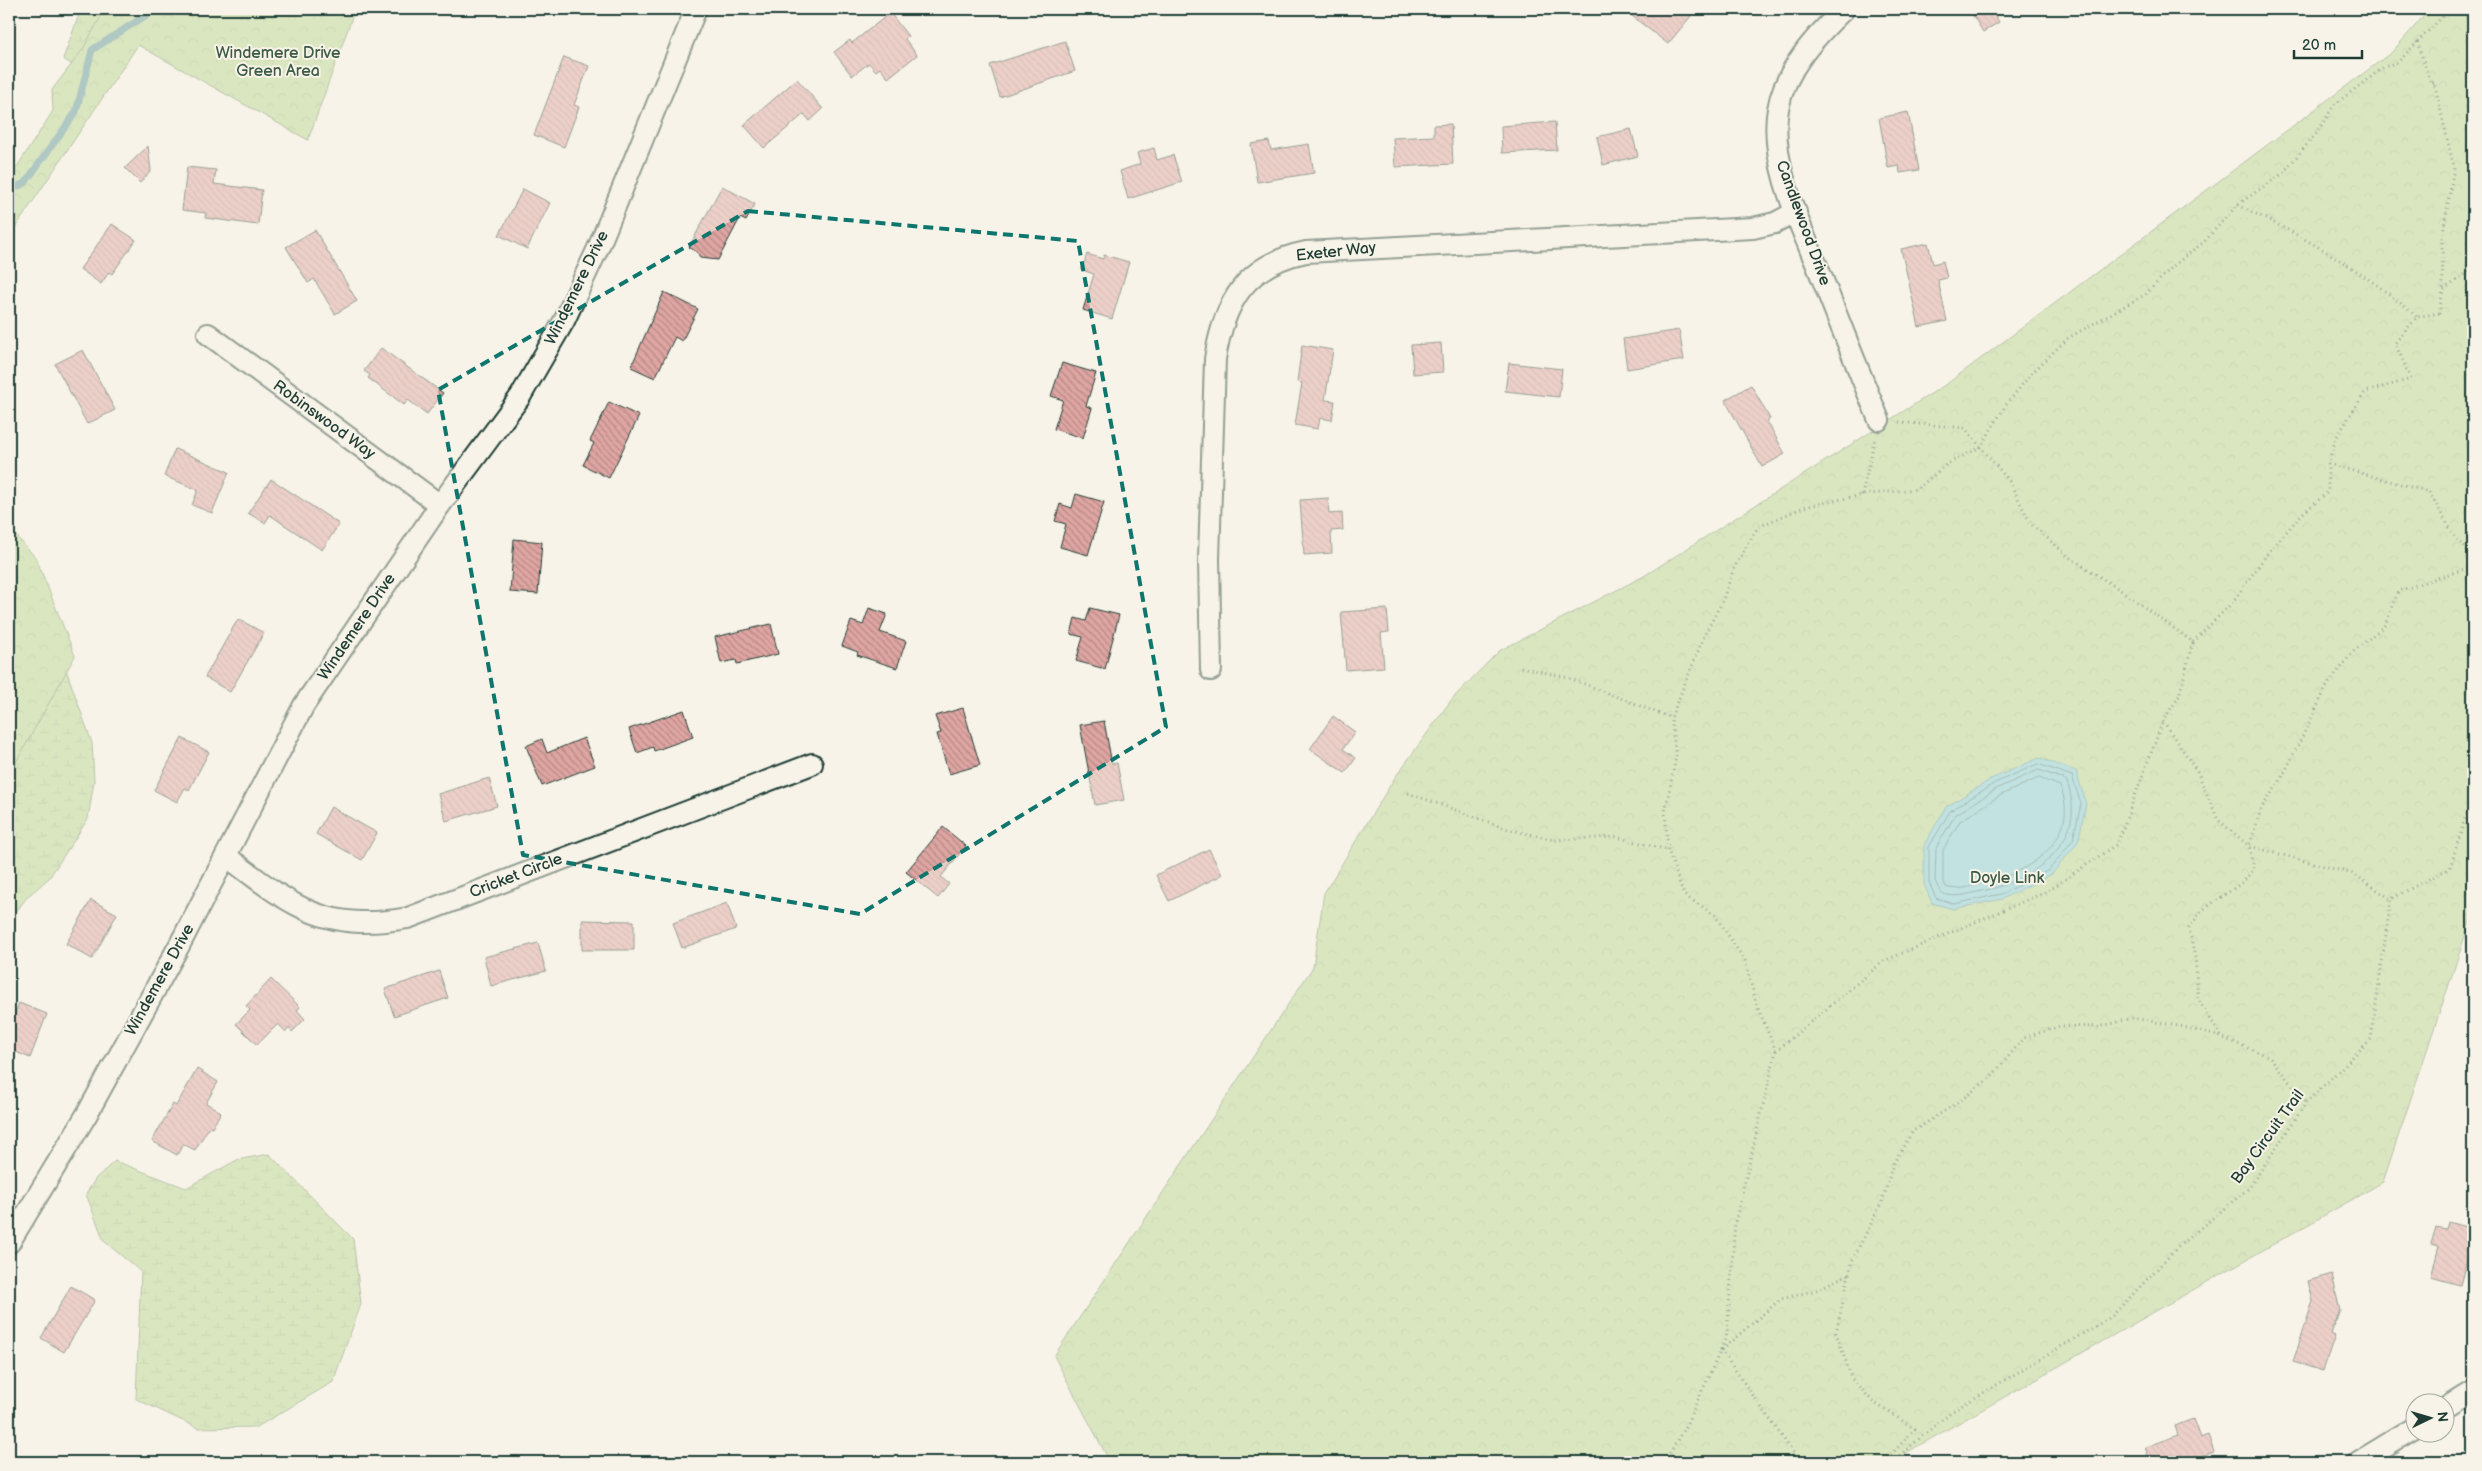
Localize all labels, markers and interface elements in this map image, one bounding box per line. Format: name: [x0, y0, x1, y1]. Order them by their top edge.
scale bar: [2294, 28, 2362, 60]
text: 20 m: [2302, 36, 2336, 55]
park label: Windemere Drive Green Area: [216, 44, 341, 81]
street label: Candlewood Drive: [1772, 158, 1835, 288]
street label: Windemere Drive: [541, 227, 613, 348]
street label: Exeter Way: [1295, 238, 1378, 266]
street label: Robinswood Way: [269, 377, 379, 464]
street label: Windemere Drive: [314, 570, 400, 684]
street label: Cricket Circle: [467, 849, 565, 902]
park label: Doyle Link: [1970, 869, 2044, 888]
street label: Windemere Drive: [121, 920, 199, 1039]
street label: Bay Circuit Trail: [2227, 1086, 2309, 1188]
north arrow: [2404, 1394, 2454, 1444]
text: N: [2434, 1411, 2451, 1423]

